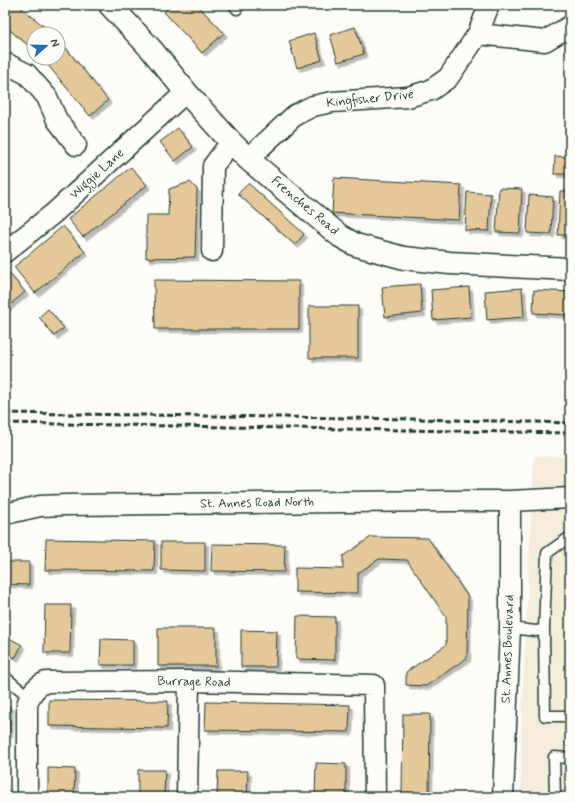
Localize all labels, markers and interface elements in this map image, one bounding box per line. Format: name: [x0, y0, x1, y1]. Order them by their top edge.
north arrow: [26, 26, 66, 66]
text: N: [47, 37, 62, 49]
street label: Kingfisher Drive: [325, 86, 415, 113]
street label: Wiggie Lane: [66, 145, 129, 205]
street label: Frenches Road: [268, 173, 342, 239]
street label: St. Annes Road North: [200, 494, 314, 512]
street label: St. Annes Boulevard: [498, 594, 518, 704]
street label: Burrage Road: [157, 673, 231, 691]

